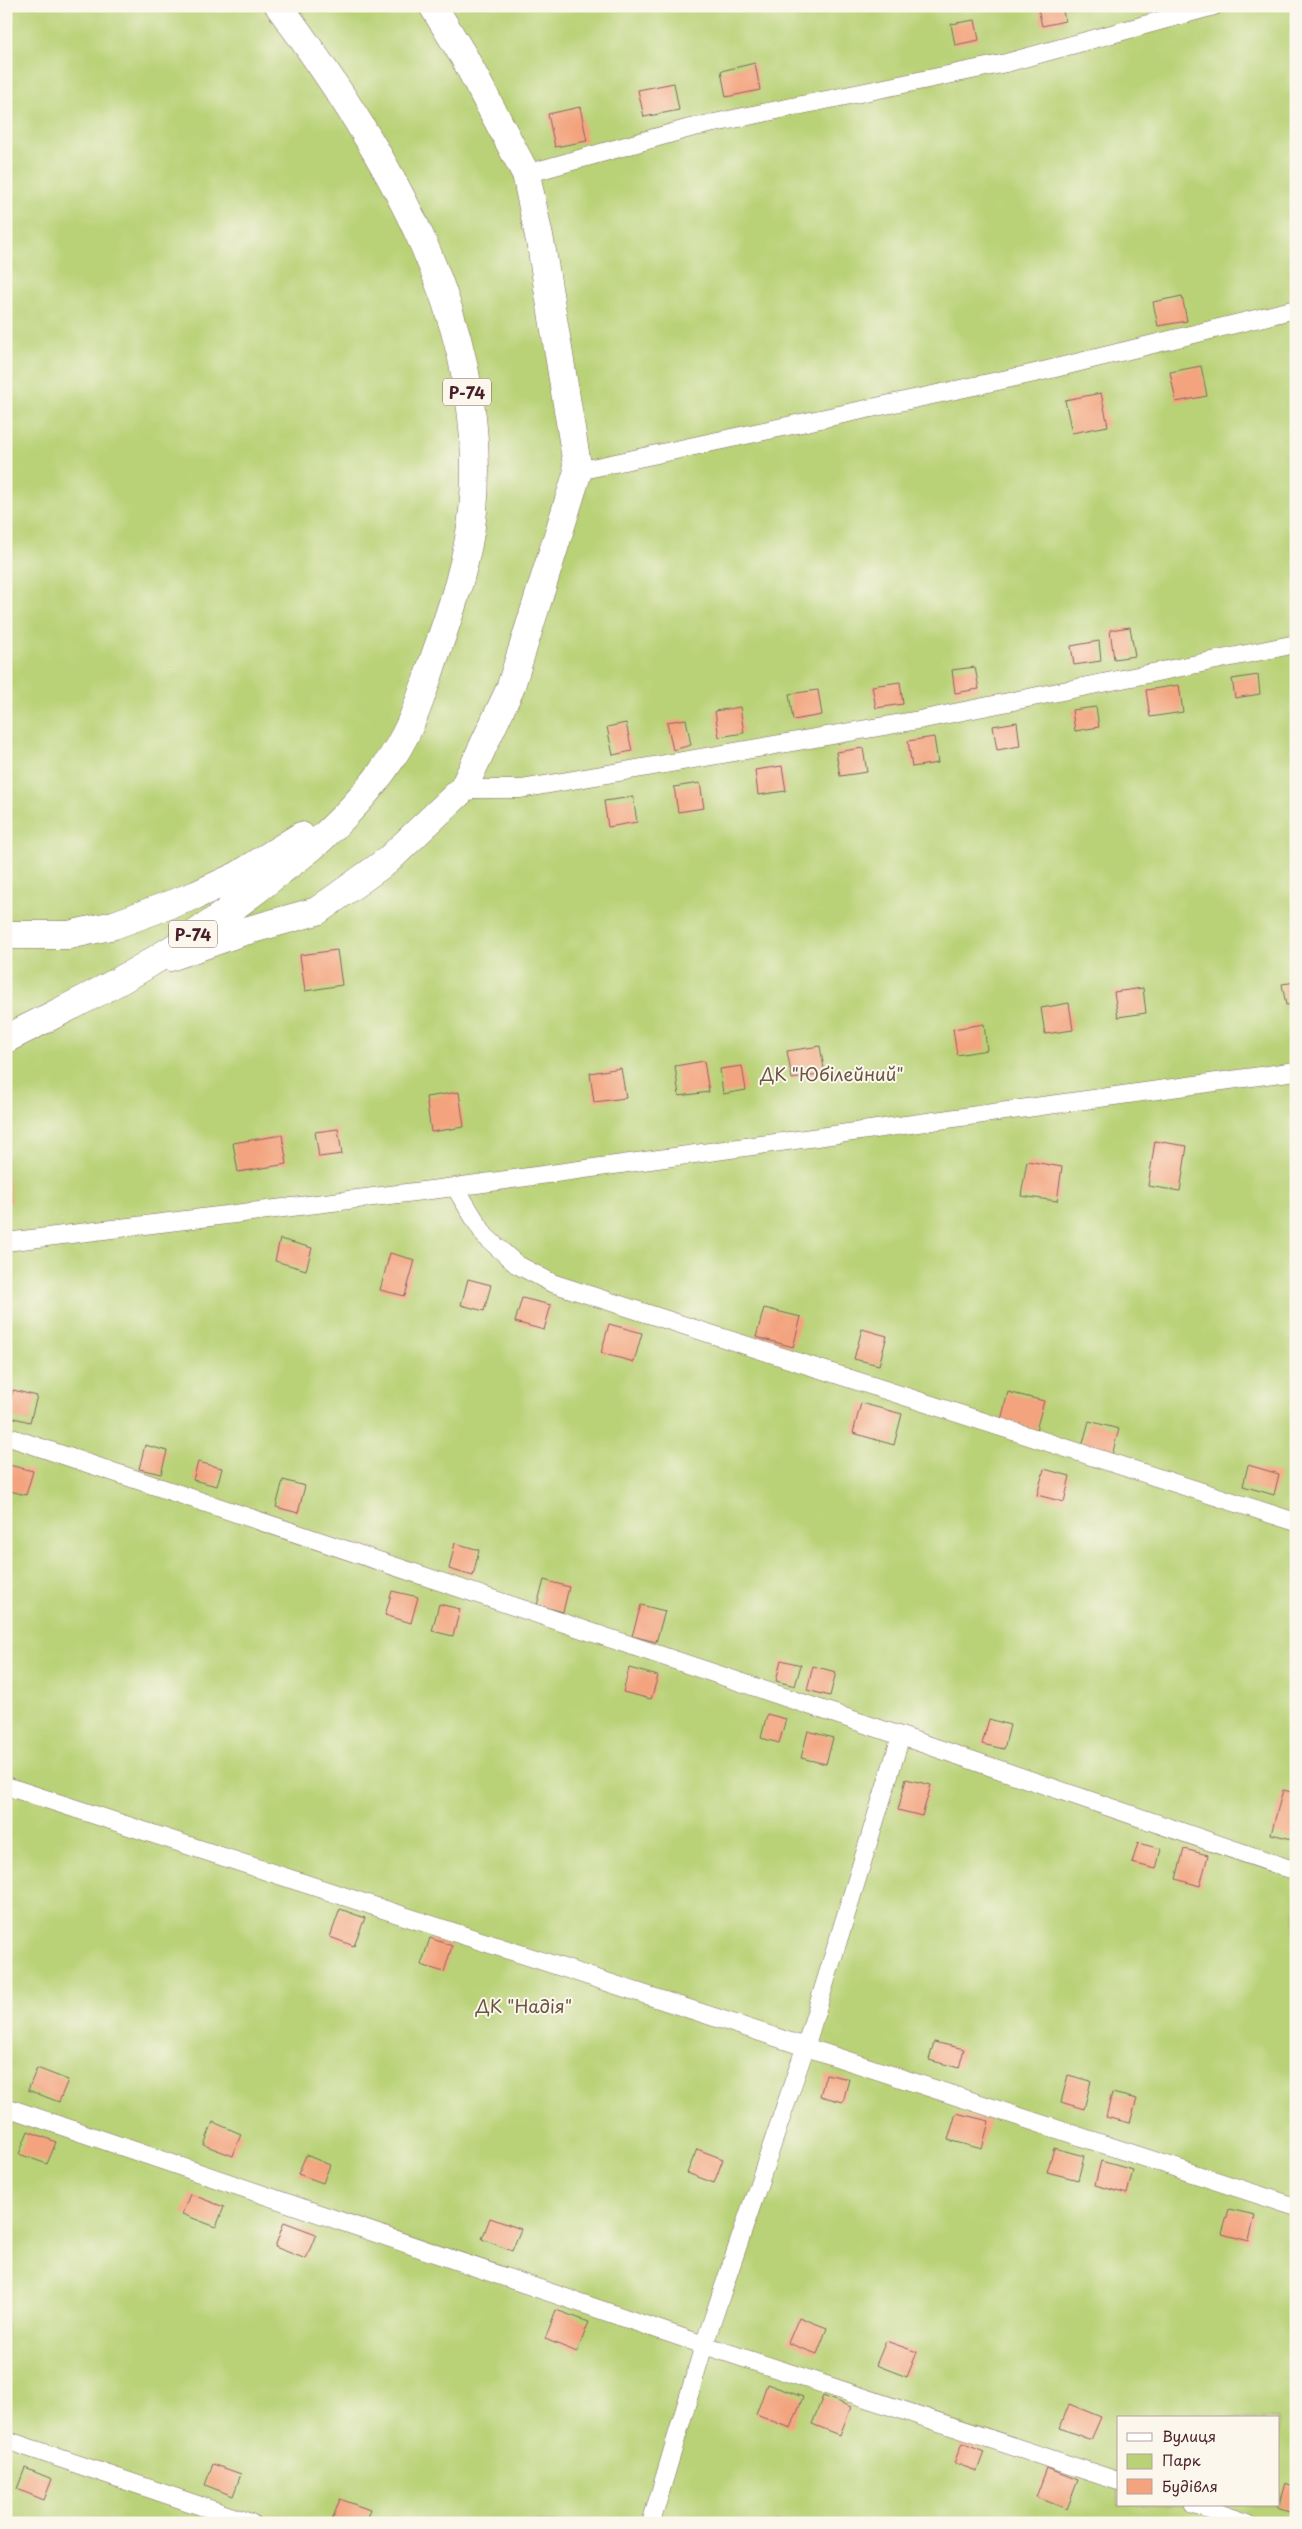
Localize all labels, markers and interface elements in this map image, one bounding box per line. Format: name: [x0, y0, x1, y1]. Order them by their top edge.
road number: Р-74: [443, 378, 491, 406]
road number: Р-74: [169, 921, 217, 948]
park label: ДК "Юбілейний": [759, 1060, 904, 1087]
park label: ДК "Надія": [475, 1992, 572, 2019]
legend: [1117, 2416, 1280, 2506]
text: Вулиця: [1162, 2424, 1216, 2447]
text: Парк: [1162, 2448, 1201, 2471]
text: Будівля: [1162, 2474, 1218, 2497]

